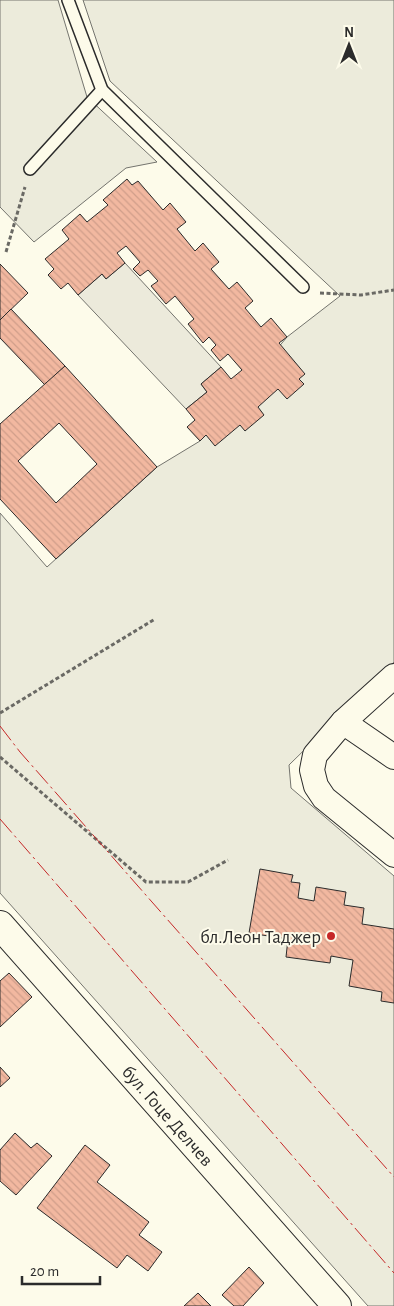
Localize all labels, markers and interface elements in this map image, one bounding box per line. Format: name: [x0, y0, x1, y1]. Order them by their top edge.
north arrow: [324, 20, 374, 70]
text: N: [344, 26, 354, 40]
place label: бл.Леон Таджер: [200, 928, 321, 947]
marker: бл.Леон Таджер: [325, 930, 337, 942]
street label: бул. Гоце Делчев: [118, 1062, 217, 1170]
scale bar: [22, 1254, 100, 1286]
text: 20 m: [30, 1264, 59, 1279]

